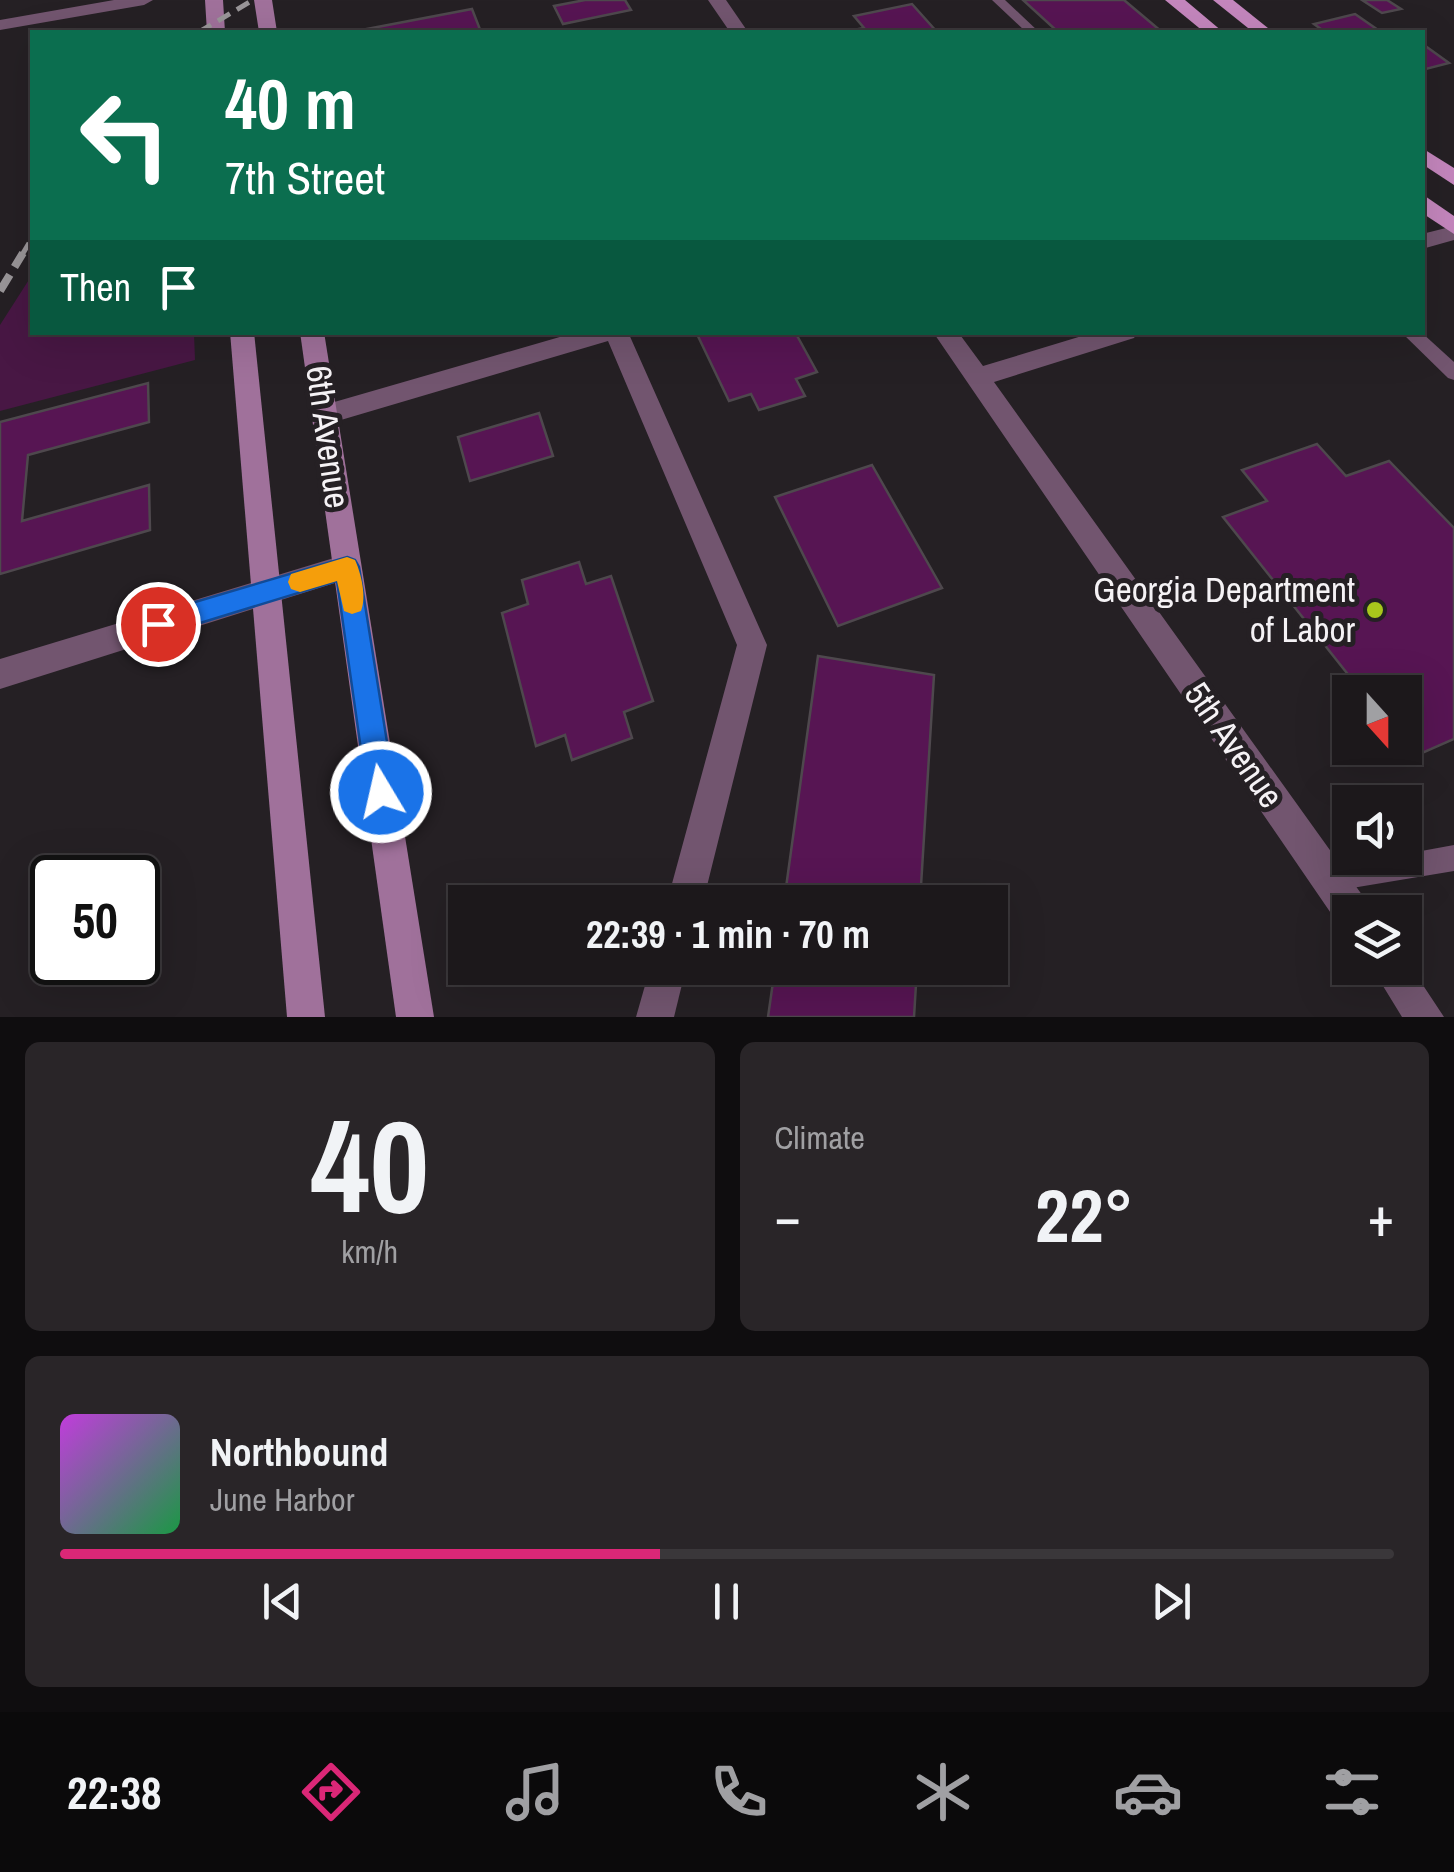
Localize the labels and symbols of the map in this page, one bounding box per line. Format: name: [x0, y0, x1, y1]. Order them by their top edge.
street label: 6th Avenue: [295, 363, 362, 511]
place label: Georgia Department of Labor: [1093, 566, 1355, 653]
pin: [116, 582, 201, 667]
marker: Georgia Department of Labor: [1364, 599, 1386, 621]
street label: 5th Avenue: [1174, 673, 1295, 817]
north arrow: [1332, 675, 1422, 765]
position arrow: [329, 740, 433, 844]
speed limit sign: 50: [30, 855, 160, 985]

